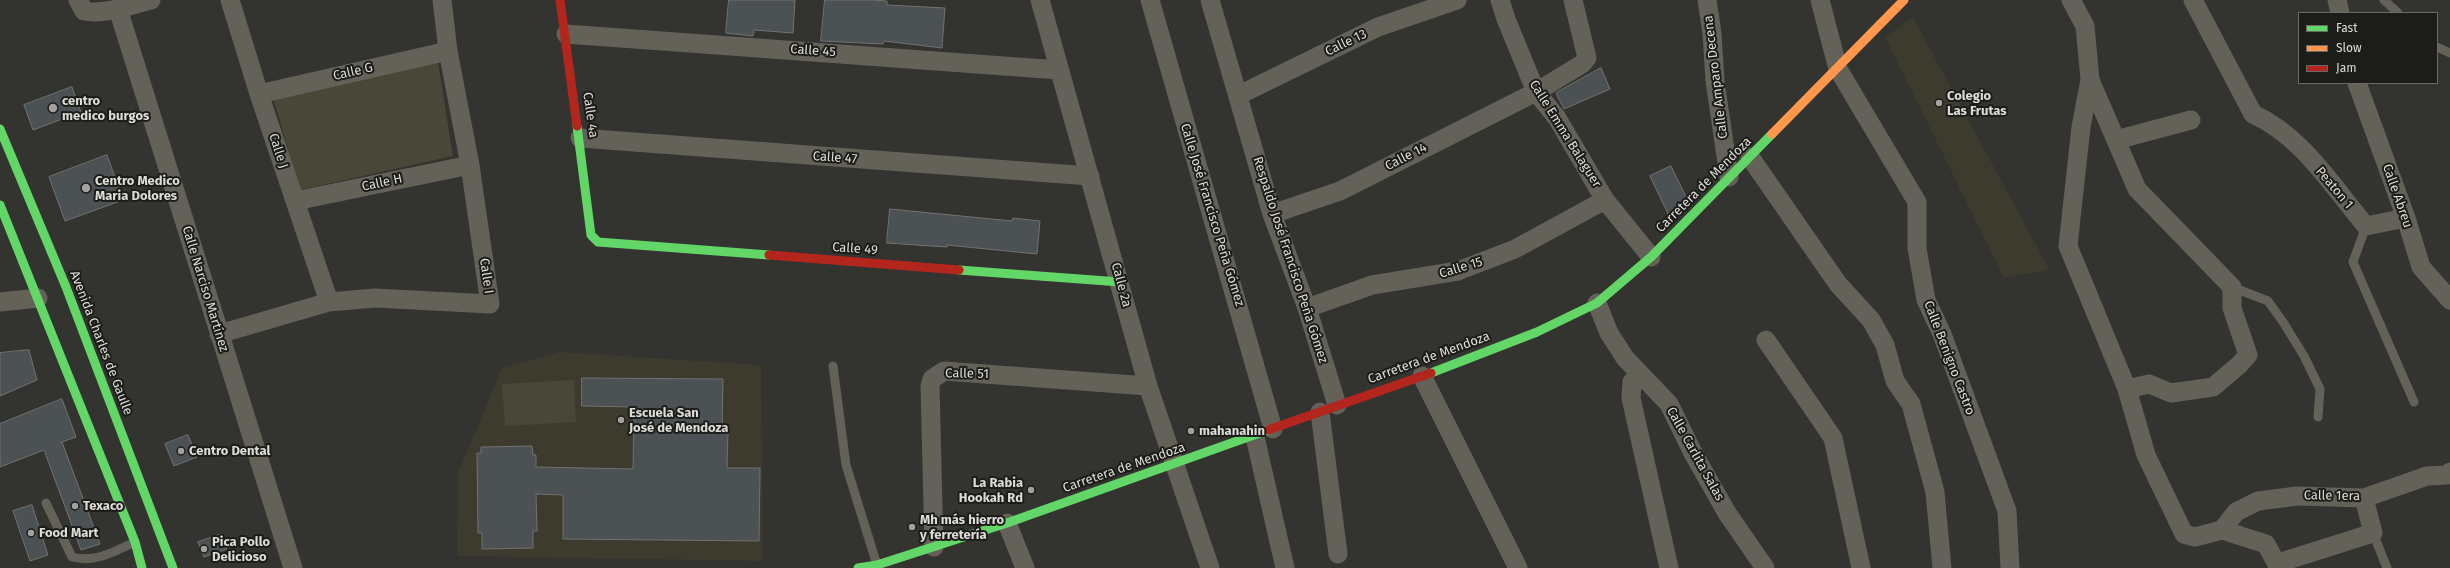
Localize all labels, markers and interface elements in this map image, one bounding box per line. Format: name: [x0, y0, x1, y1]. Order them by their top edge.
legend: [2298, 12, 2438, 84]
street label: Calle Amparo Decena: [1701, 14, 1731, 140]
text: Fast: [2336, 21, 2358, 35]
street label: Calle 13: [1323, 26, 1369, 60]
text: Slow: [2336, 41, 2362, 55]
street label: Calle 45: [790, 42, 836, 60]
street label: Calle G: [332, 60, 374, 84]
text: Jam: [2336, 61, 2356, 75]
street label: Calle Emma Balaguer: [1526, 77, 1604, 191]
place label: Colegio Las Frutas: [1947, 88, 2007, 119]
street label: Calle 4a: [579, 91, 601, 139]
place label: centro medico burgos: [62, 93, 149, 124]
marker: Colegio Las Frutas: [1934, 98, 1944, 108]
marker: centro medico burgos: [47, 102, 59, 114]
street label: Calle José Francisco Peña Gómez: [1177, 122, 1247, 308]
street label: Calle J: [265, 131, 291, 171]
street label: Carretera de Mendoza: [1653, 134, 1755, 236]
street label: Calle 14: [1383, 140, 1429, 174]
street label: Calle 47: [812, 149, 858, 167]
street label: Respaldo José Francisco Peña Gómez: [1249, 155, 1331, 365]
street label: Calle Abreu: [2379, 162, 2415, 230]
street label: Peaton 1: [2312, 164, 2356, 212]
street label: Calle H: [360, 171, 404, 195]
place label: Centro Medico Maria Dolores: [95, 173, 180, 204]
marker: Centro Medico Maria Dolores: [80, 182, 92, 194]
street label: Calle Narciso Martínez: [178, 224, 232, 354]
street label: Calle 49: [832, 240, 878, 258]
street label: Calle 15: [1438, 254, 1484, 282]
street label: Calle I: [476, 257, 496, 295]
street label: Calle 2a: [1108, 261, 1134, 309]
street label: Avenida Charles de Gaulle: [66, 269, 136, 417]
street label: Calle Benigno Castro: [1920, 299, 1978, 417]
street label: Carretera de Mendoza: [1366, 329, 1492, 387]
street label: Calle 51: [945, 366, 989, 382]
street label: Calle Carlita Salas: [1663, 404, 1727, 504]
place label: Escuela San José de Mendoza: [629, 405, 728, 436]
marker: Escuela San José de Mendoza: [616, 415, 626, 425]
place label: mahanahin: [1199, 423, 1265, 439]
marker: mahanahin: [1186, 426, 1196, 436]
street label: Carretera de Mendoza: [1061, 440, 1187, 496]
place label: Centro Dental: [189, 443, 270, 459]
marker: Centro Dental: [176, 446, 186, 456]
place label: La Rabia Hookah Rd: [959, 475, 1023, 506]
marker: La Rabia Hookah Rd: [1026, 485, 1036, 495]
street label: Calle 1era: [2304, 488, 2360, 504]
place label: Texaco: [83, 498, 123, 514]
marker: Texaco: [70, 501, 80, 511]
place label: Mh más hierro y ferretería: [920, 512, 1004, 543]
marker: Mh más hierro y ferretería: [907, 522, 917, 532]
place label: Food Mart: [39, 525, 99, 541]
marker: Food Mart: [26, 528, 36, 538]
place label: Pica Pollo Delicioso: [212, 534, 270, 565]
marker: Pica Pollo Delicioso: [199, 544, 209, 554]

